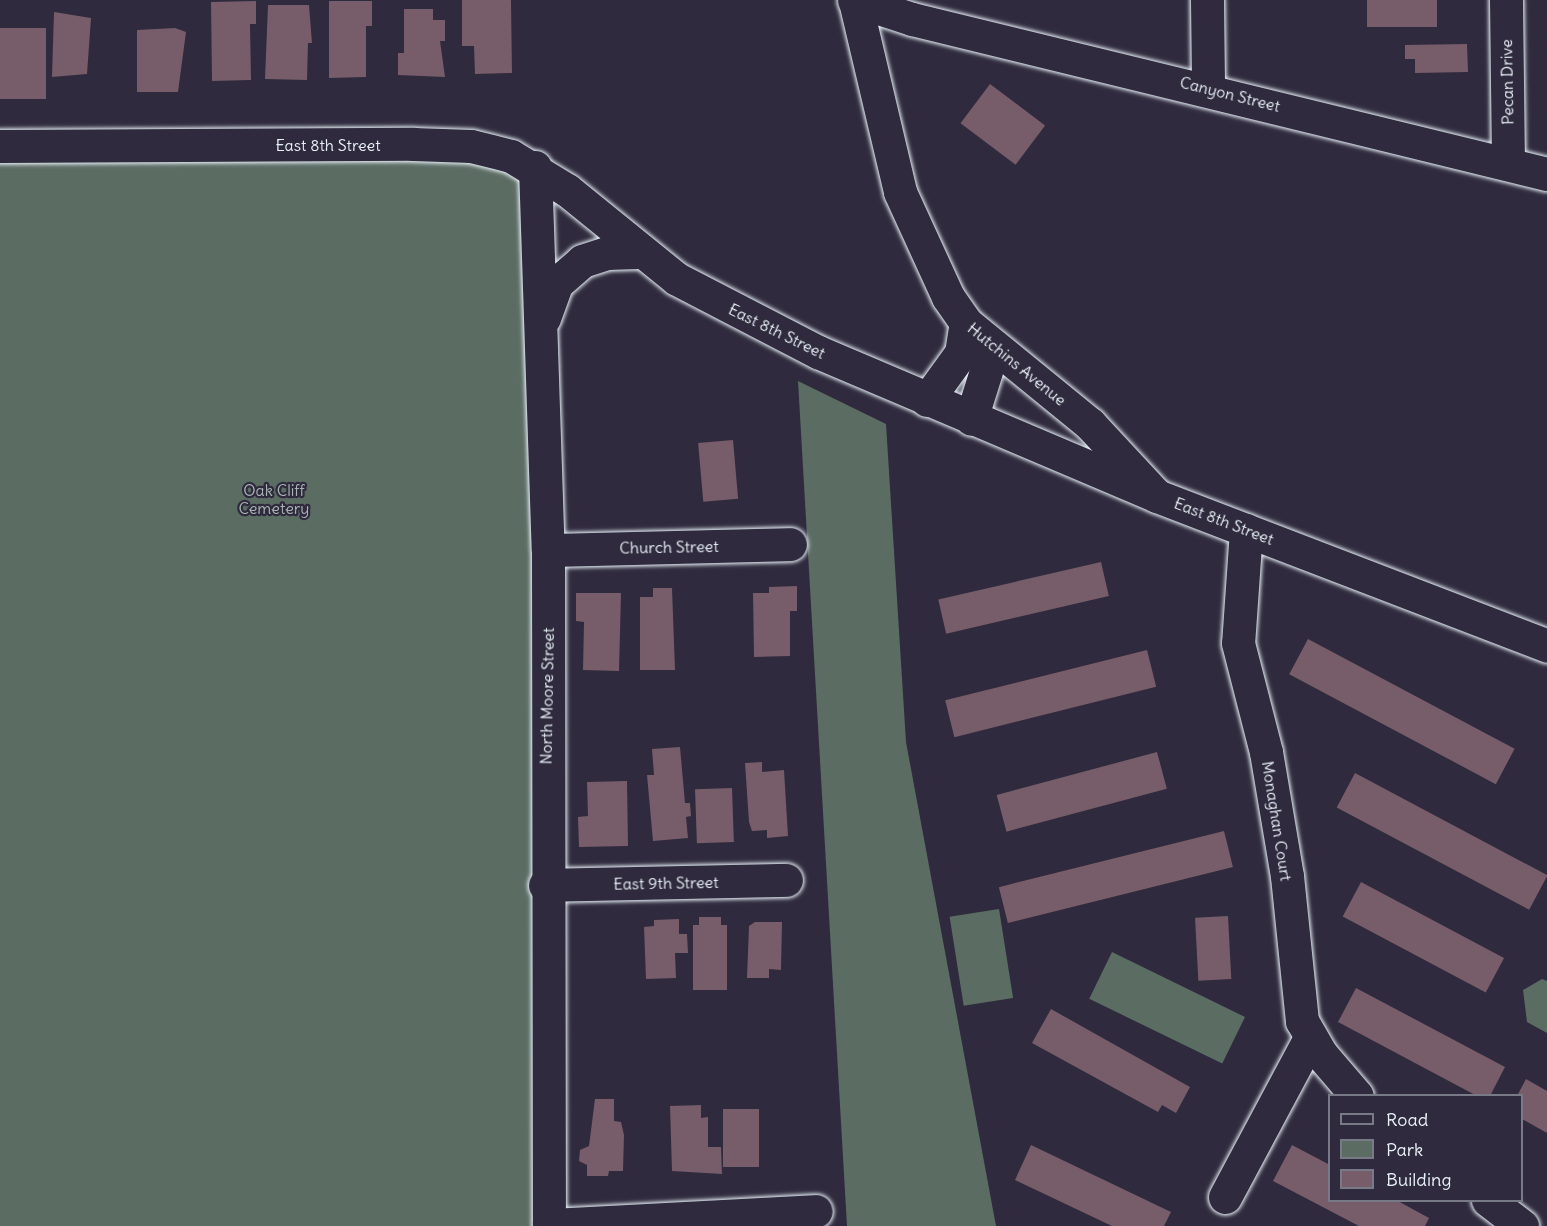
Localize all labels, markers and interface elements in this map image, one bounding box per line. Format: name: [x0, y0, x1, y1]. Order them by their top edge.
street label: Pecan Drive: [1497, 39, 1517, 125]
street label: Canyon Street: [1178, 72, 1282, 116]
street label: East 8th Street: [275, 135, 381, 155]
street label: East 8th Street: [726, 299, 828, 363]
street label: Hutchins Avenue: [964, 318, 1070, 410]
park label: Oak Cliff Cemetery: [239, 480, 309, 518]
street label: East 8th Street: [1171, 493, 1277, 549]
street label: Church Street: [619, 537, 719, 557]
street label: North Moore Street: [536, 627, 558, 765]
street label: Monaghan Court: [1258, 760, 1296, 882]
street label: East 9th Street: [613, 872, 719, 894]
legend: [1328, 1094, 1523, 1202]
text: Road: [1386, 1108, 1428, 1131]
text: Park: [1386, 1138, 1423, 1161]
text: Building: [1386, 1168, 1451, 1191]

